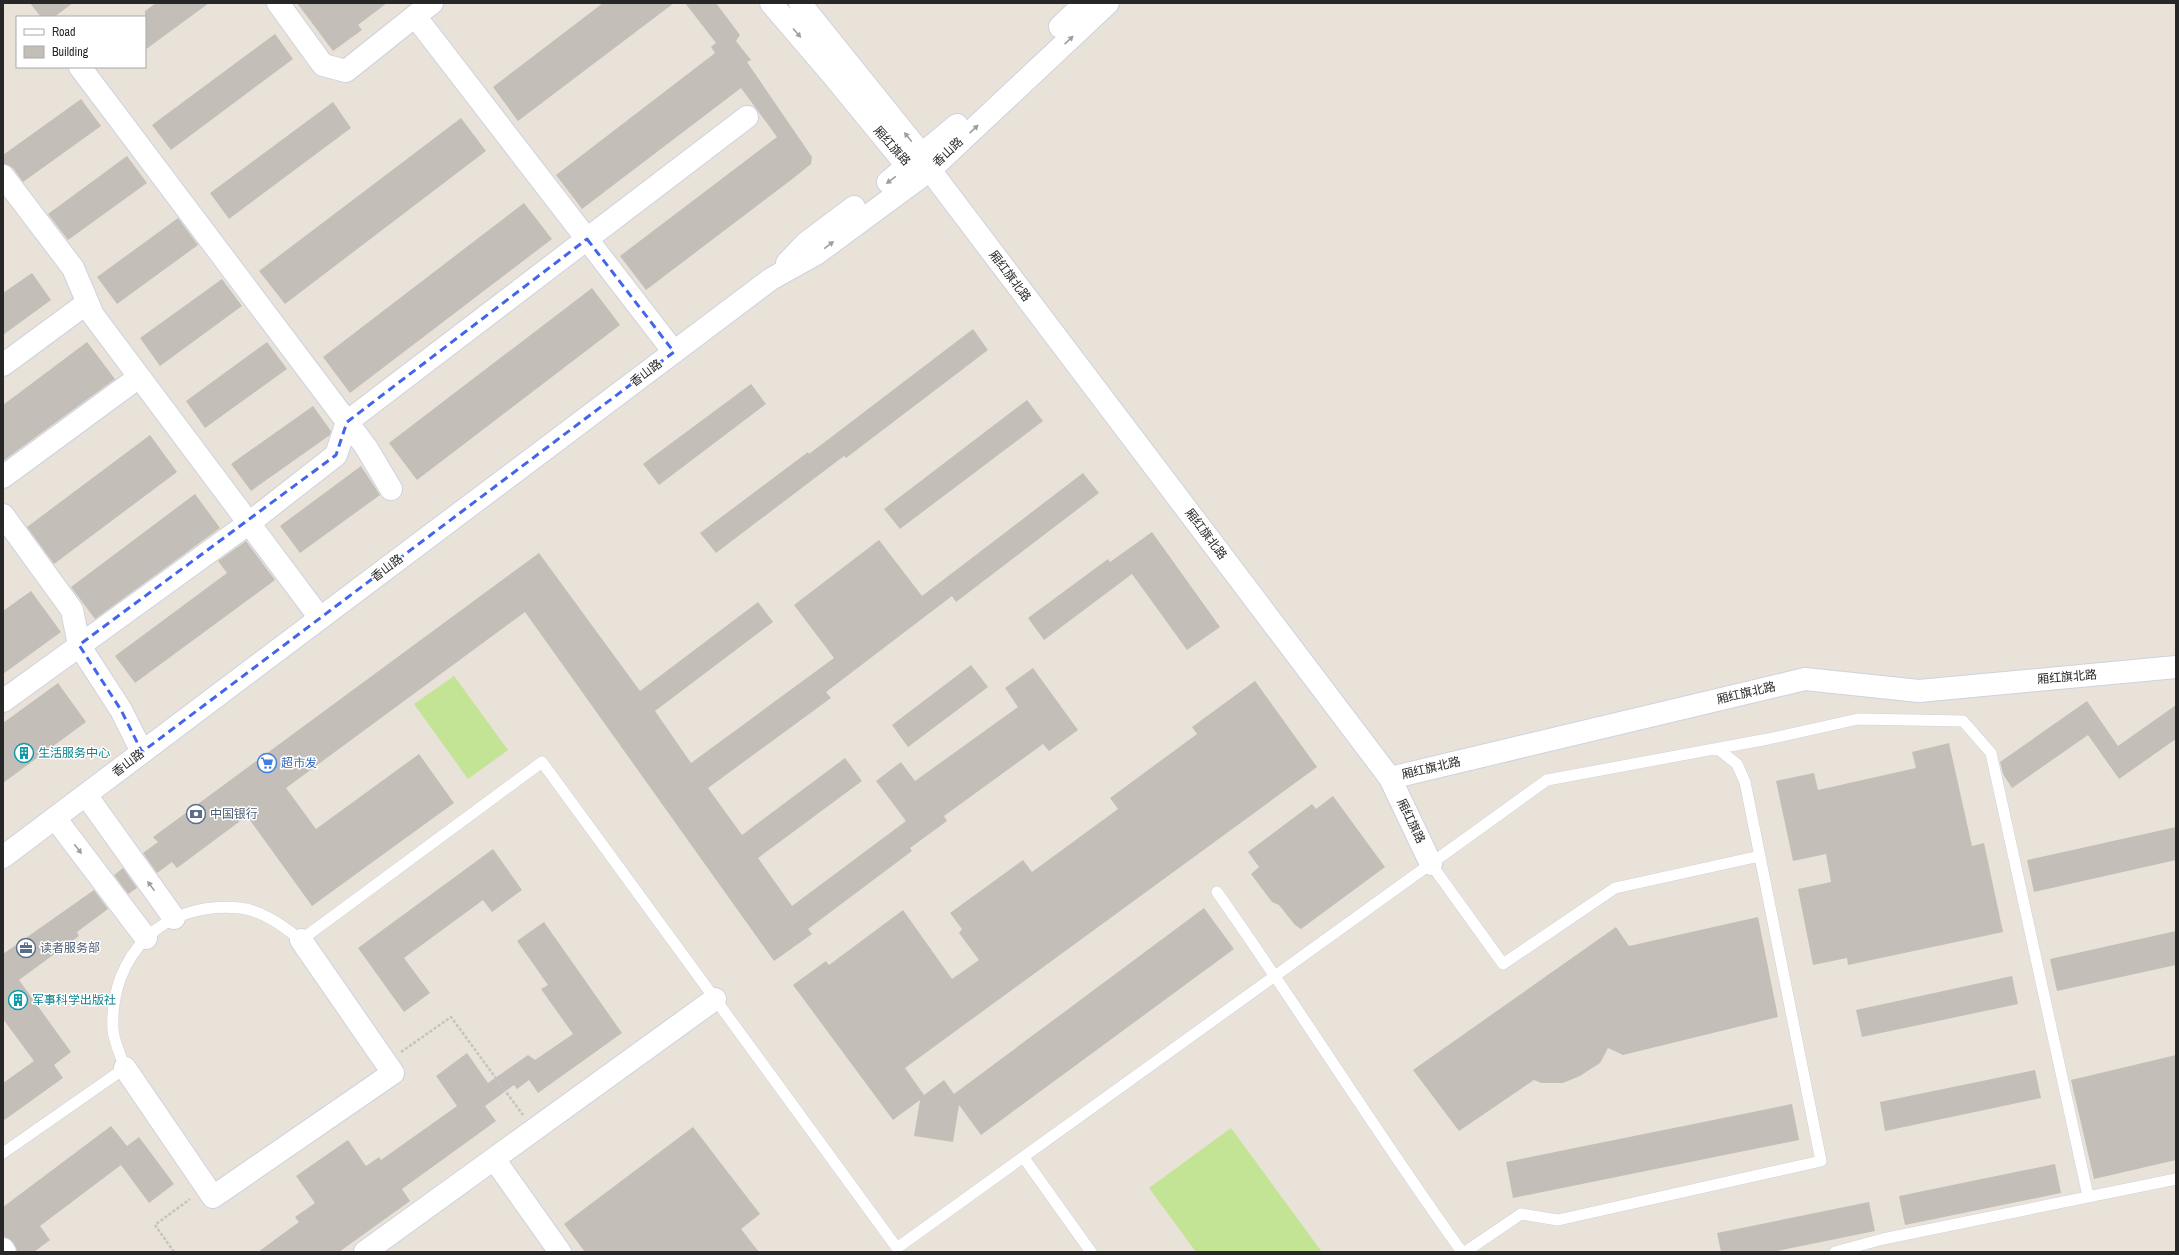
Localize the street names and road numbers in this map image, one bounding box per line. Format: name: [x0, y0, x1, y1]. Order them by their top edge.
street label: 厢红旗路: [870, 123, 914, 169]
street label: 香山路: [929, 134, 967, 170]
street label: 厢红旗北路: [986, 247, 1034, 305]
street label: 香山路: [627, 356, 665, 390]
street label: 厢红旗北路: [1182, 505, 1230, 563]
street label: 香山路: [368, 551, 406, 585]
street label: 厢红旗北路: [2036, 666, 2098, 688]
street label: 厢红旗北路: [1715, 678, 1777, 708]
street label: 香山路: [109, 746, 147, 780]
street label: 厢红旗北路: [1400, 753, 1462, 783]
street label: 厢红旗路: [1393, 796, 1429, 846]

